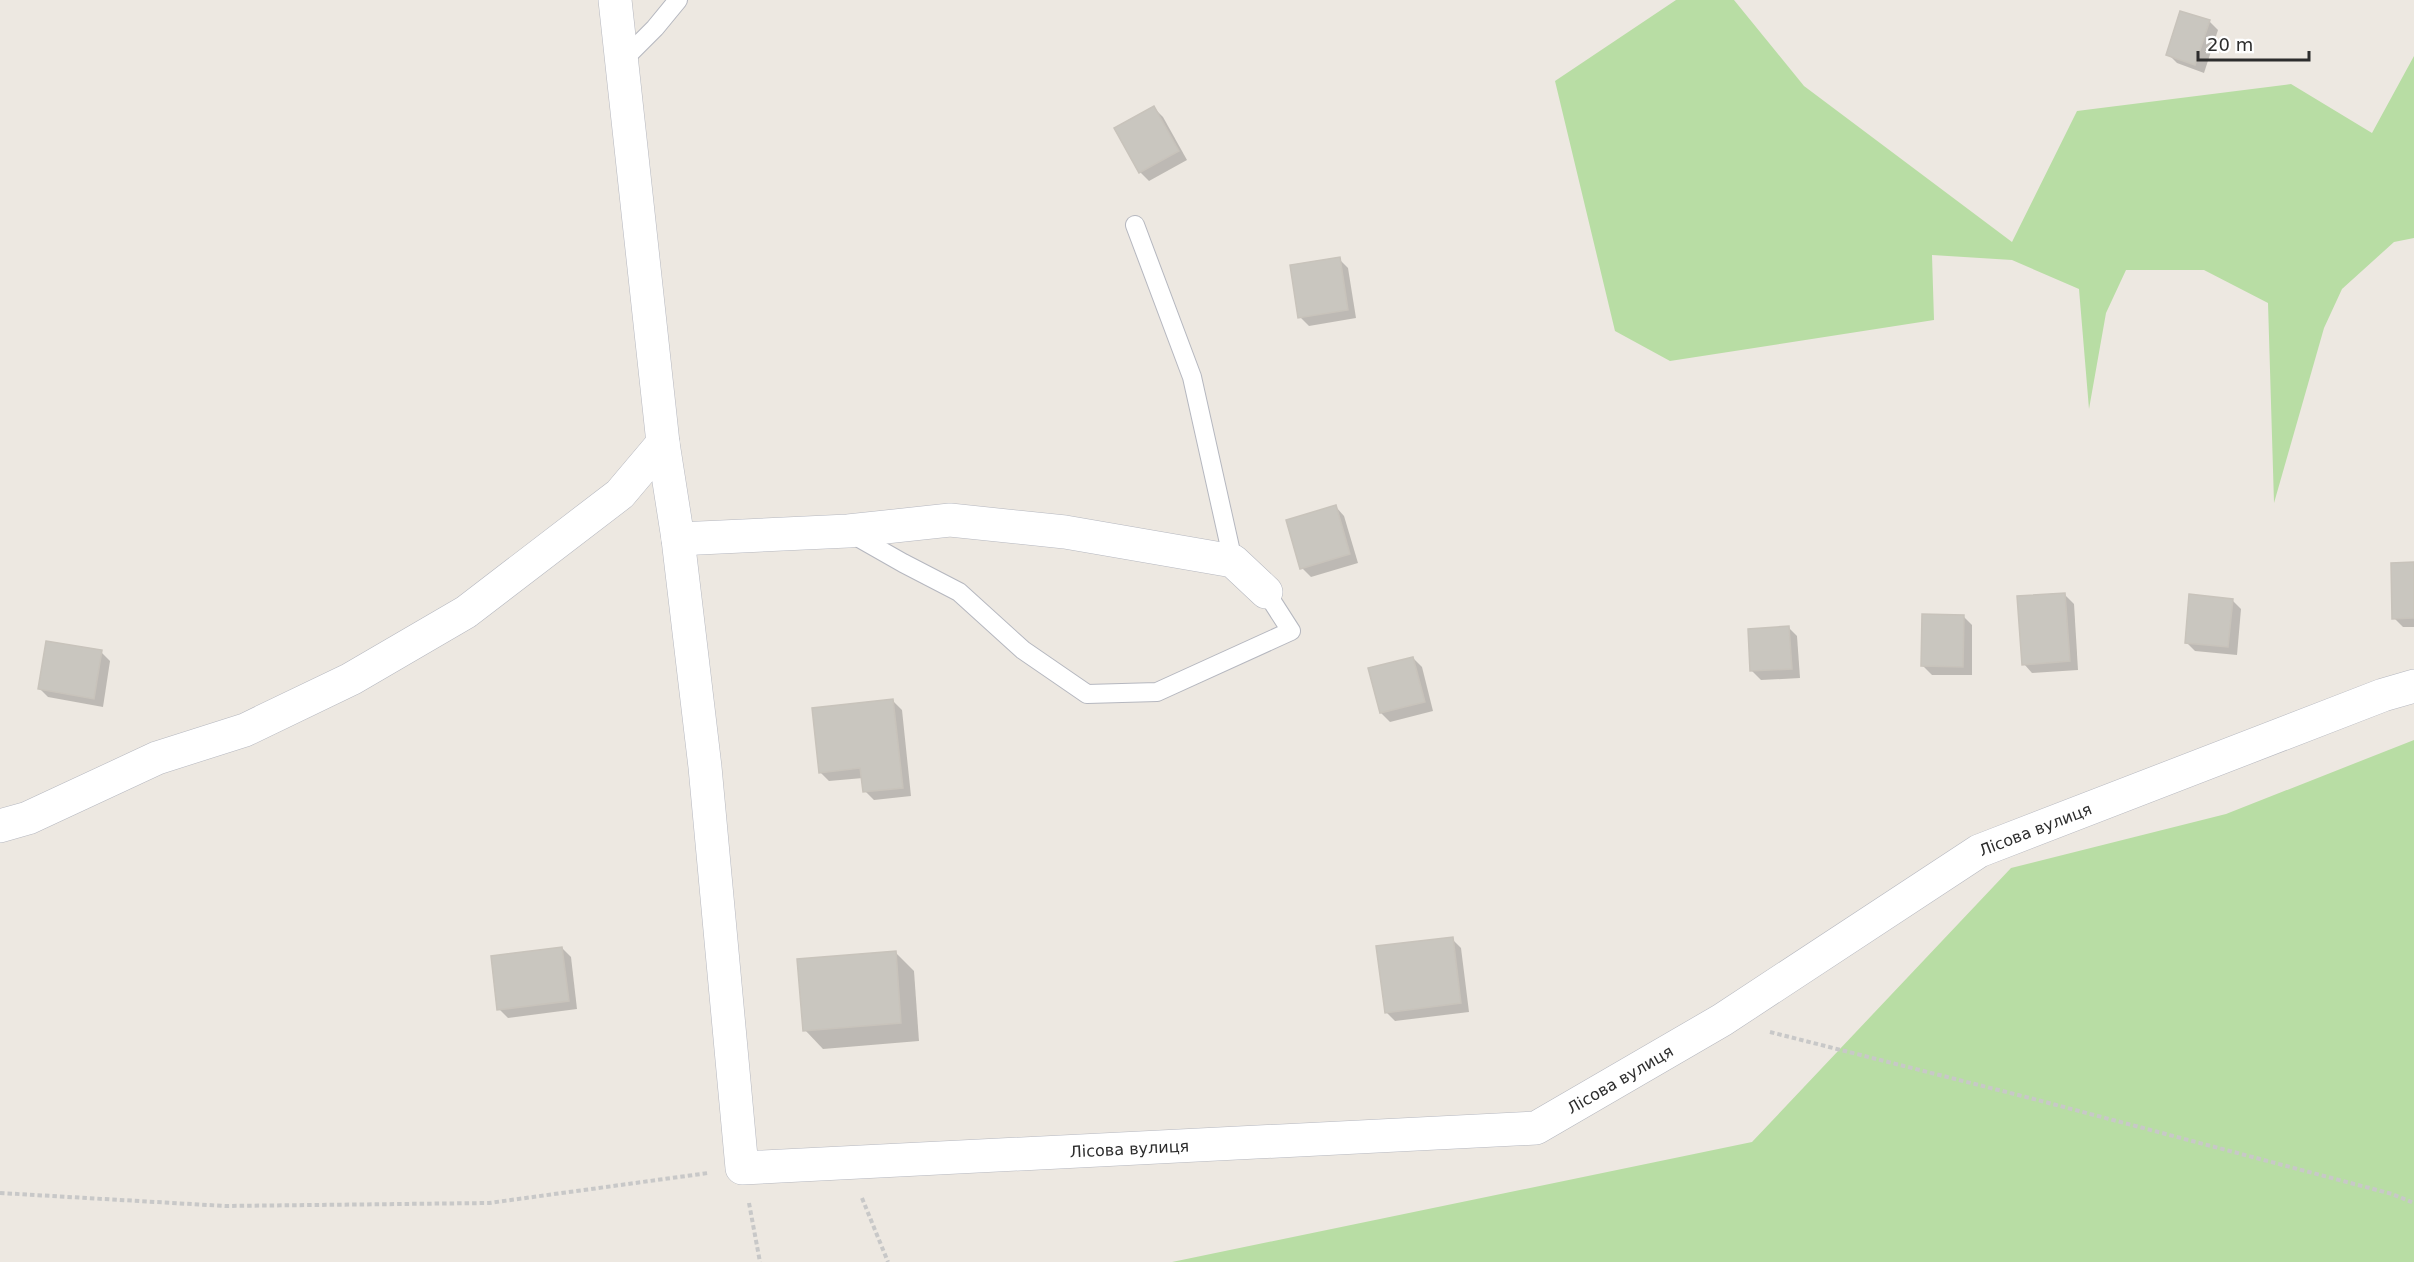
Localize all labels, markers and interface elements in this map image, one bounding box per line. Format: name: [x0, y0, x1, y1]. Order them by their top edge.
scale bar: [2198, 24, 2309, 62]
text: 20 m: [2207, 34, 2253, 55]
street label: Лісова вулиця: [1976, 799, 2095, 860]
street label: Лісова вулиця: [1564, 1042, 1677, 1118]
street label: Лісова вулиця: [1069, 1136, 1190, 1161]

